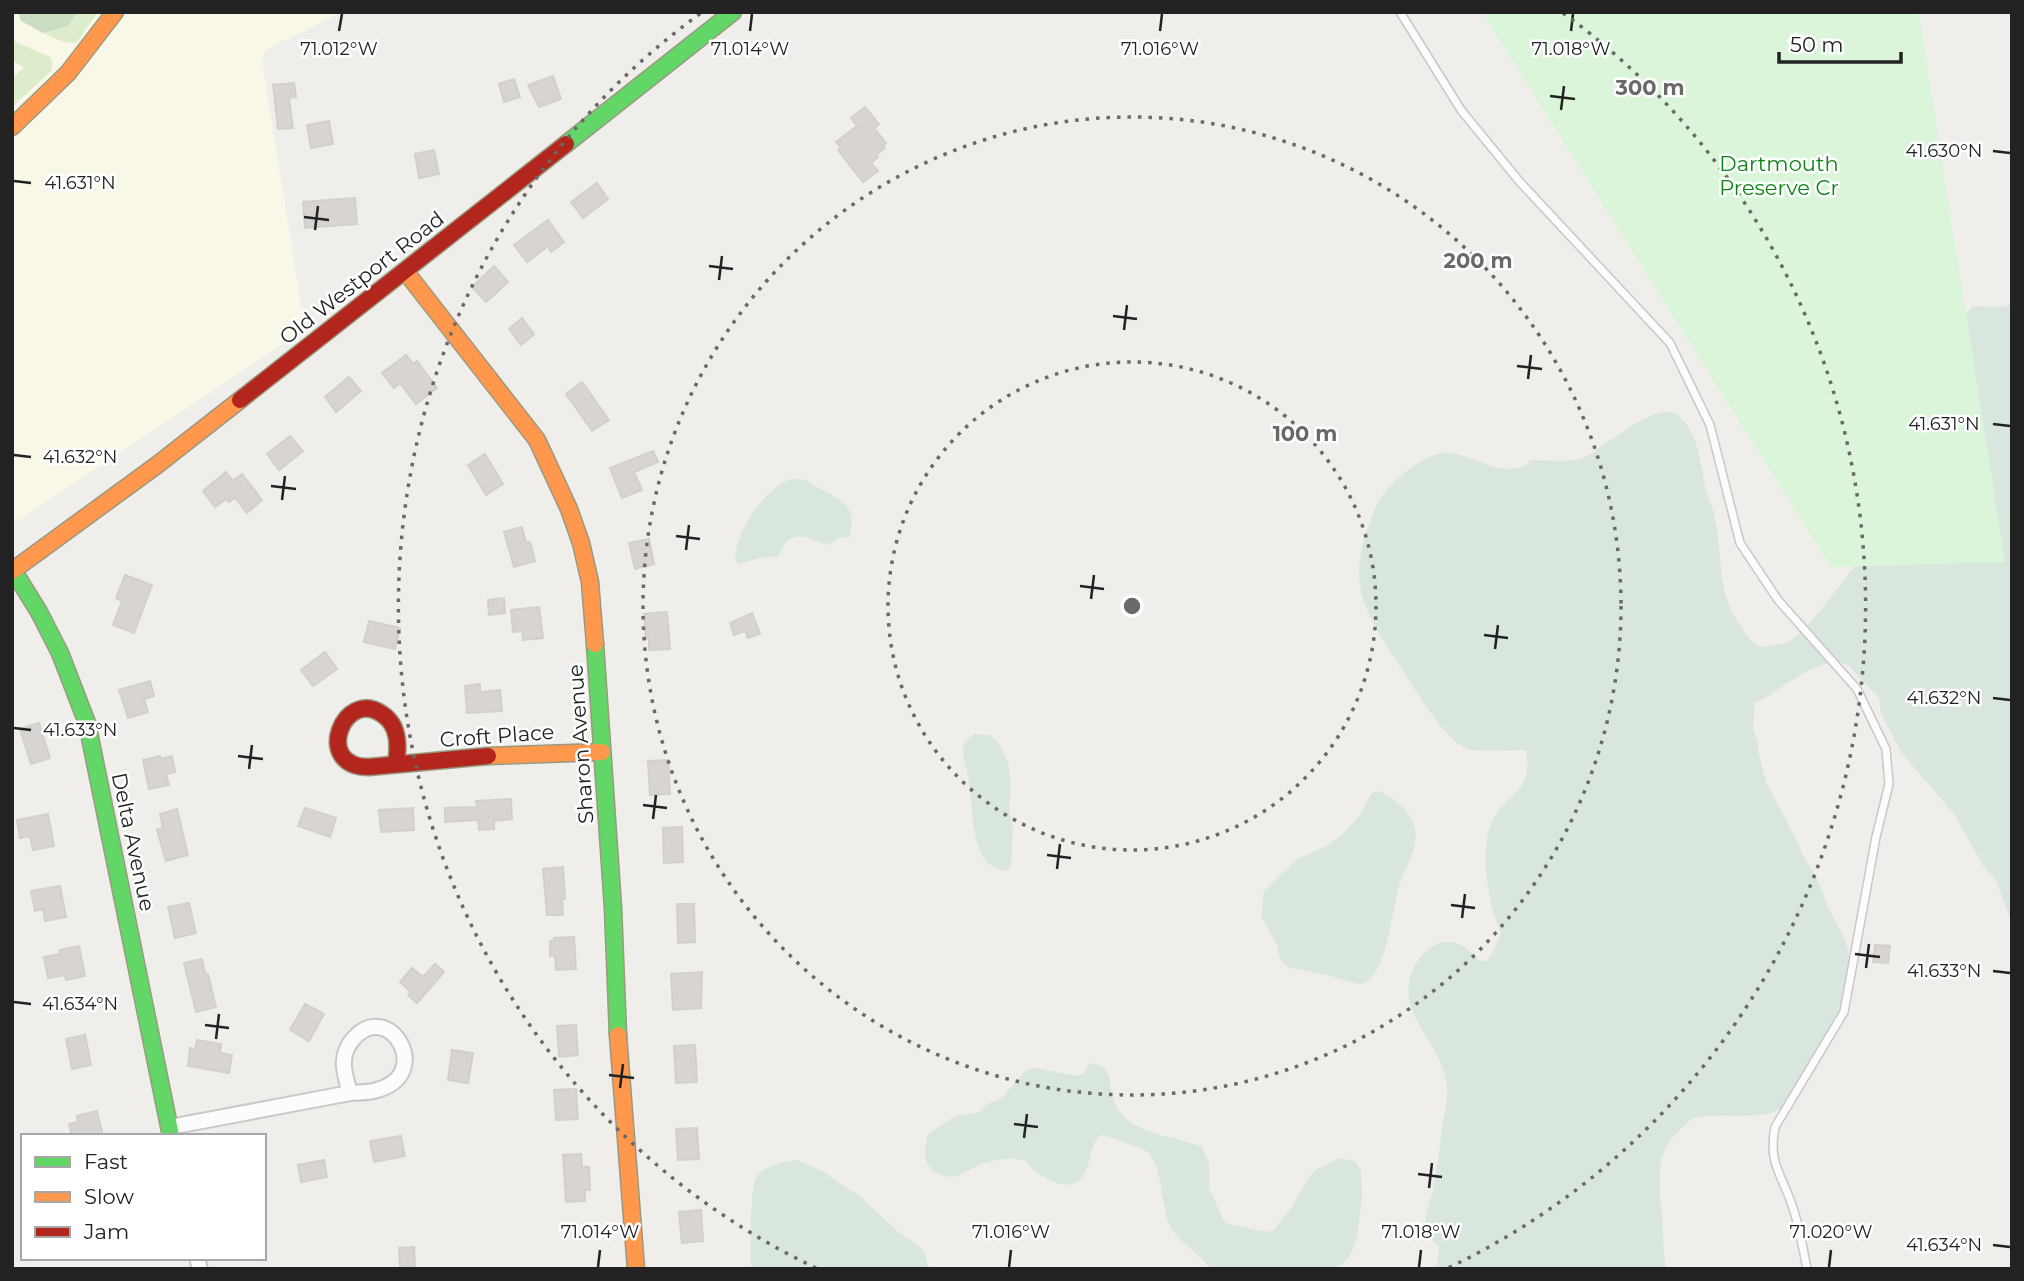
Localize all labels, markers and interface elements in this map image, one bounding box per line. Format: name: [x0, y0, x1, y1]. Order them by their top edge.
scale bar: [1779, 21, 1902, 65]
text: 50 m: [1790, 32, 1844, 57]
text: 71.012°W: [300, 38, 378, 60]
text: 71.014°W: [711, 38, 789, 60]
text: 71.016°W: [1121, 38, 1199, 60]
text: 71.018°W: [1532, 38, 1610, 60]
text: 300 m: [1615, 75, 1684, 100]
text: 41.630°N: [1906, 140, 1982, 162]
park label: Dartmouth Preserve Cr: [1719, 151, 1839, 200]
text: 41.631°N: [44, 172, 116, 194]
street label: Old Westport Road: [275, 206, 449, 350]
text: 200 m: [1444, 248, 1512, 273]
text: 41.631°N: [1908, 413, 1980, 435]
text: 100 m: [1273, 421, 1337, 446]
text: 41.632°N: [43, 446, 118, 468]
centre of rings: [1120, 594, 1144, 618]
street label: Sharon Avenue: [562, 663, 599, 825]
text: 41.632°N: [1907, 687, 1982, 709]
text: 41.633°N: [43, 719, 117, 741]
street label: Croft Place: [439, 719, 555, 752]
street label: Delta Avenue: [107, 770, 160, 913]
text: 41.633°N: [1907, 960, 1981, 982]
text: 41.634°N: [42, 993, 118, 1015]
legend: [21, 1134, 266, 1260]
text: Fast: [84, 1149, 128, 1174]
text: Slow: [84, 1184, 134, 1209]
text: Jam: [83, 1219, 129, 1244]
text: 71.014°W: [561, 1221, 639, 1243]
text: 71.016°W: [972, 1221, 1050, 1243]
text: 71.018°W: [1382, 1221, 1460, 1243]
text: 71.020°W: [1790, 1221, 1873, 1243]
text: 41.634°N: [1906, 1234, 1982, 1256]

